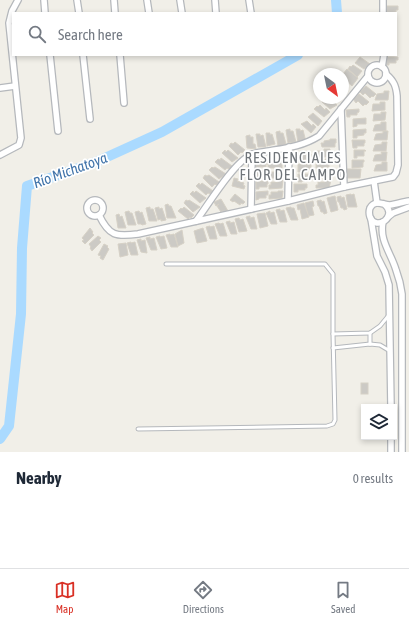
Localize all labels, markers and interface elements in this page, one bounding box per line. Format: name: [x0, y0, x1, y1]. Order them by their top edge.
search box: [12, 12, 397, 56]
icon: search: [26, 23, 48, 45]
text: Search here: [58, 26, 123, 43]
north arrow: [313, 68, 349, 104]
water label: Río Michatoya: [31, 149, 109, 191]
district label: RESIDENCIALES FLOR DEL CAMPO: [240, 149, 346, 183]
map controls: [361, 404, 397, 440]
button: layers: [361, 404, 397, 440]
text: Nearby: [16, 468, 62, 488]
text: 0 results: [353, 471, 393, 486]
tab: Map: [54, 579, 76, 615]
tab: Directions: [183, 579, 224, 615]
tab: Saved: [331, 579, 355, 615]

